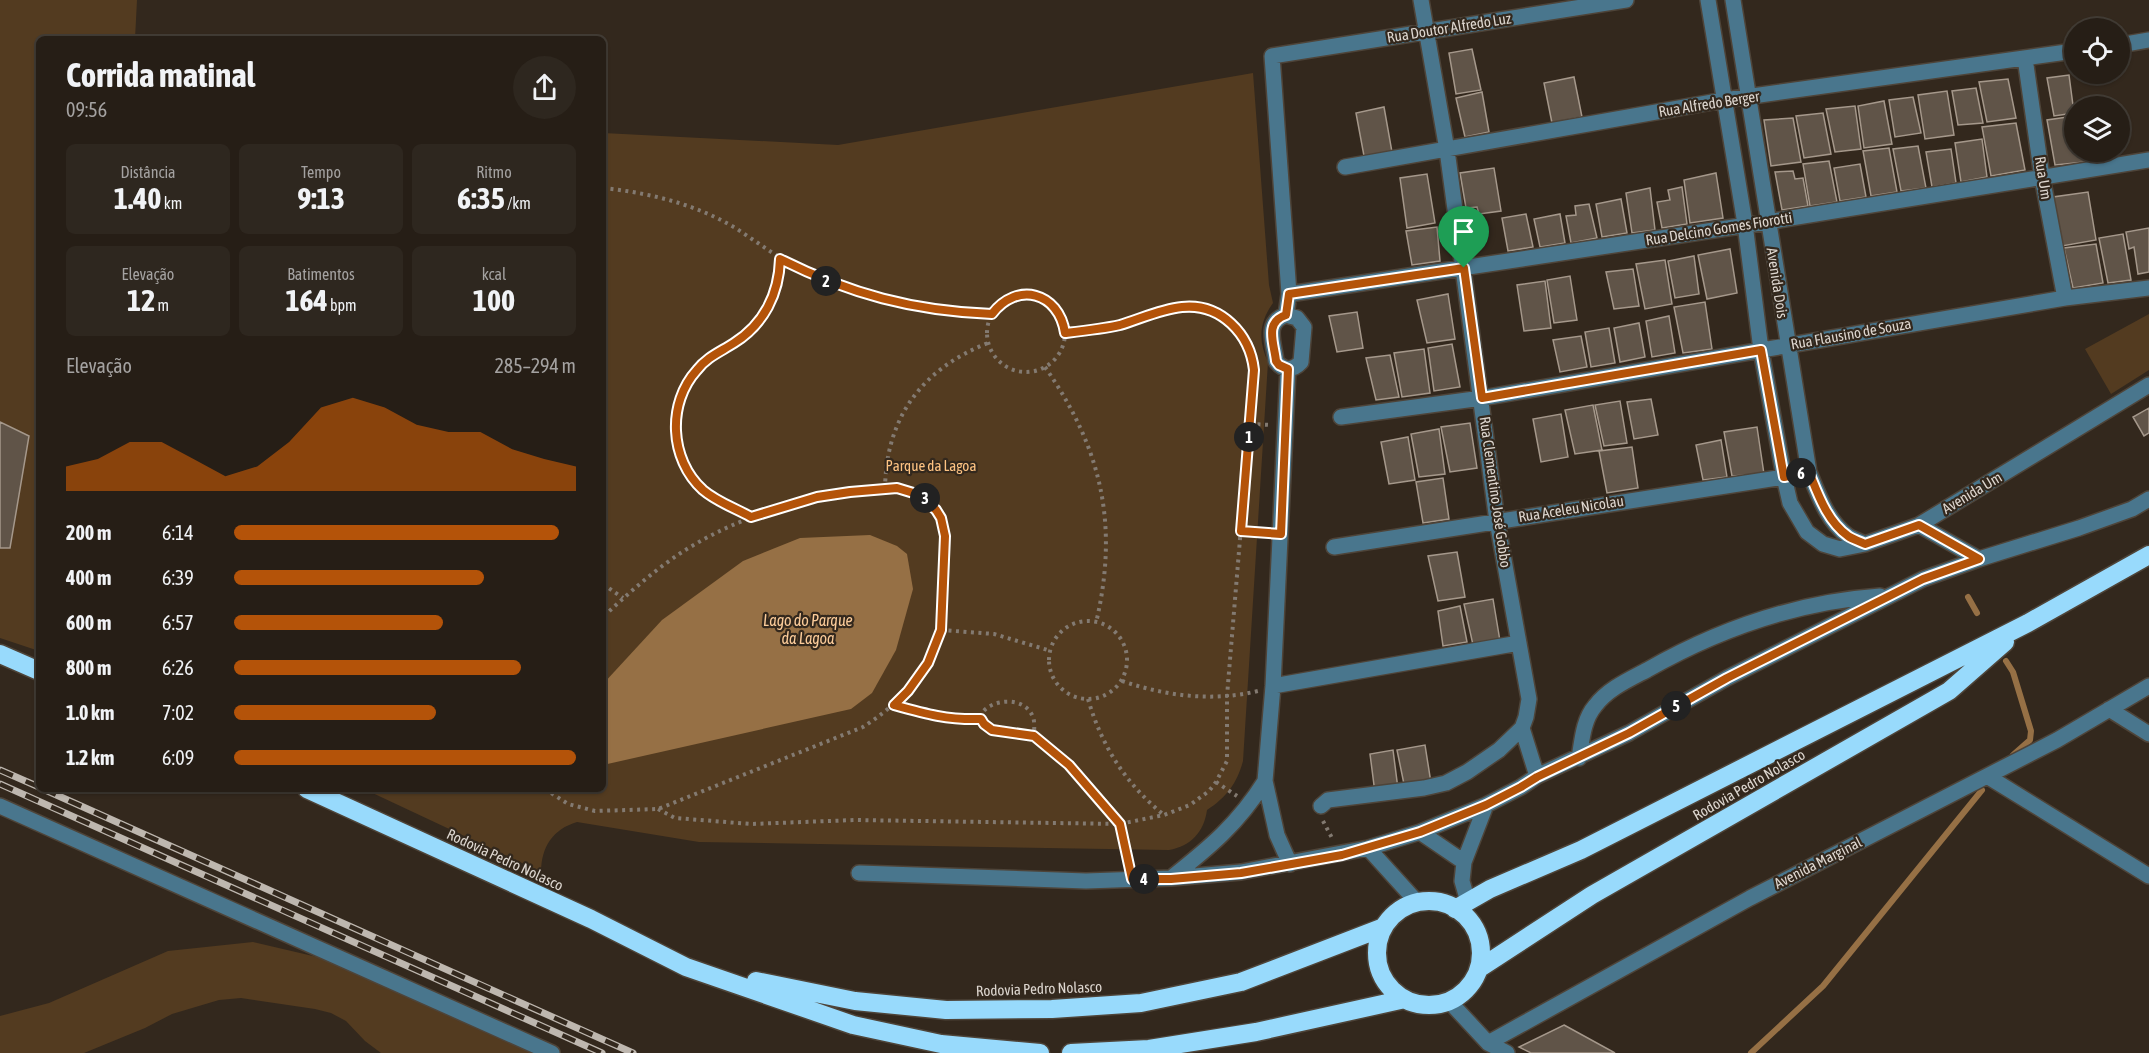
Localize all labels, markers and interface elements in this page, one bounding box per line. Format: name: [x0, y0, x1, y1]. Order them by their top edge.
street label: Rua Doutor Alfredo Luz: [1386, 9, 1513, 46]
map controls: [2064, 18, 2130, 162]
button: locate: [2064, 18, 2130, 84]
text: Corrida matinal: [66, 56, 255, 94]
button: share: [513, 56, 576, 119]
street label: Rua Alfredo Berger: [1657, 87, 1761, 120]
button: layers: [2064, 96, 2130, 162]
text: 09:56: [66, 98, 107, 121]
street label: Rua Um: [2032, 155, 2055, 201]
text: Distância: [120, 163, 176, 181]
text: Tempo: [301, 163, 341, 181]
text: Ritmo: [476, 163, 512, 181]
text: 1.40: [114, 181, 161, 215]
text: 9:13: [297, 181, 345, 215]
text: 6:35: [457, 181, 505, 215]
text: km: [161, 194, 182, 212]
text: /km: [505, 194, 531, 212]
pin: [1438, 206, 1489, 268]
street label: Rua Delcino Gomes Fiorotti: [1644, 209, 1793, 248]
icon: arrive: [1447, 215, 1480, 248]
street label: Avenida Dois: [1764, 246, 1791, 319]
text: Elevação: [122, 265, 174, 283]
text: Batimentos: [287, 265, 355, 283]
text: kcal: [482, 265, 506, 283]
pin: 2: [811, 266, 841, 296]
text: 2: [822, 272, 830, 290]
text: 12: [127, 283, 155, 317]
text: 164: [285, 283, 328, 317]
text: 100: [473, 283, 515, 317]
text: m: [155, 296, 169, 314]
text: bpm: [328, 296, 357, 314]
street label: Rua Flausino de Souza: [1789, 315, 1913, 352]
text: Elevação: [66, 354, 132, 377]
text: 285–294 m: [494, 354, 576, 377]
street label: Rua Clementino José Gobbo: [1476, 415, 1515, 569]
pin: 1: [1234, 422, 1264, 452]
text: 1: [1245, 428, 1253, 446]
park label: Parque da Lagoa: [886, 457, 976, 474]
pin: 6: [1786, 458, 1816, 488]
text: 6: [1797, 464, 1805, 482]
street label: Avenida Um: [1939, 468, 2005, 517]
pin: 3: [910, 483, 940, 513]
text: 3: [921, 489, 929, 507]
street label: Rua Aceleu Nicolau: [1517, 492, 1625, 525]
text: 200 m: [66, 521, 111, 544]
text: 6:14: [162, 521, 194, 544]
text: 400 m: [66, 566, 111, 589]
text: 6:39: [162, 566, 194, 589]
text: 600 m: [66, 611, 111, 634]
text: 6:57: [162, 611, 194, 634]
water label: Lago do Parque da Lagoa: [763, 611, 853, 648]
text: 800 m: [66, 656, 111, 679]
text: 6:26: [162, 656, 194, 679]
pin: 5: [1661, 691, 1691, 721]
text: 5: [1672, 697, 1680, 715]
text: 1.0 km: [66, 701, 114, 724]
text: 7:02: [162, 701, 194, 724]
text: 1.2 km: [66, 746, 114, 769]
text: 6:09: [162, 746, 194, 769]
street label: Rodovia Pedro Nolasco: [1690, 746, 1808, 824]
street label: Rodovia Pedro Nolasco: [444, 825, 566, 894]
street label: Avenida Marginal: [1771, 833, 1864, 892]
pin: 4: [1129, 864, 1159, 894]
text: 4: [1140, 870, 1148, 888]
street label: Rodovia Pedro Nolasco: [975, 978, 1103, 999]

